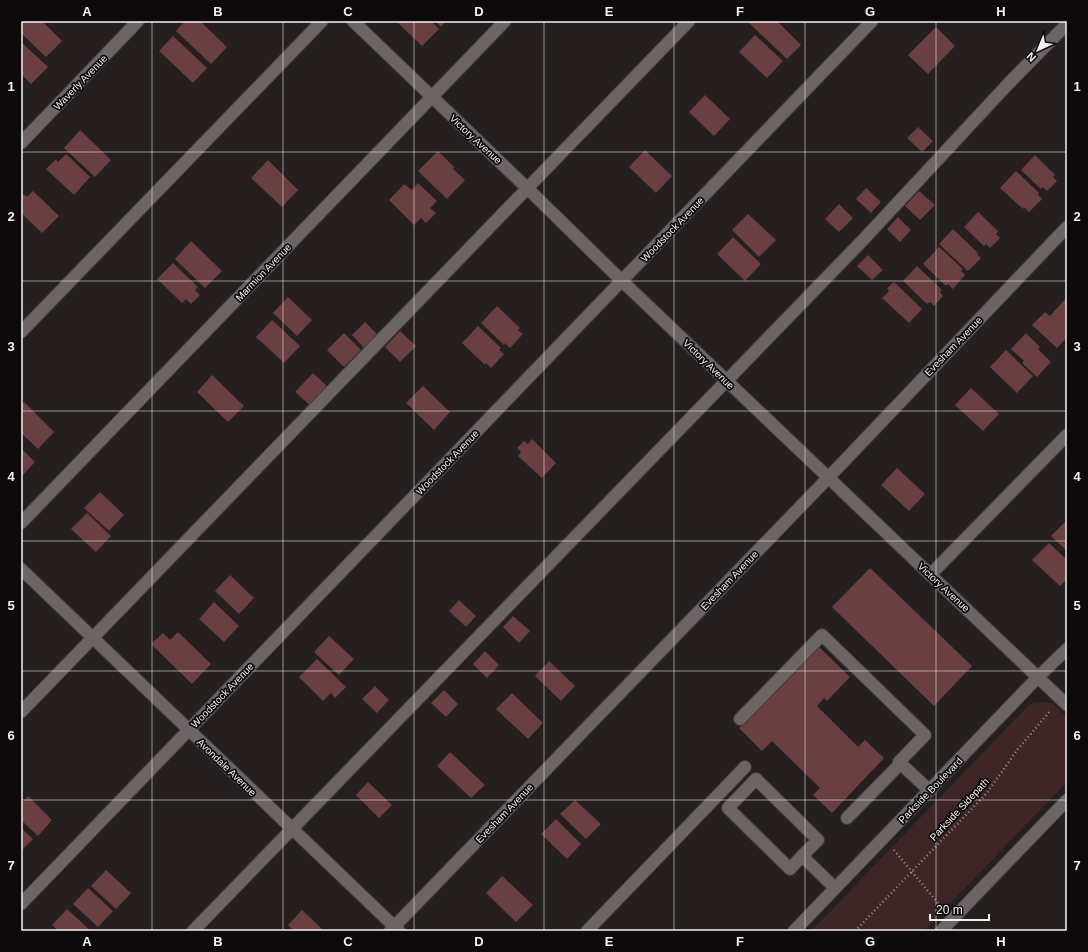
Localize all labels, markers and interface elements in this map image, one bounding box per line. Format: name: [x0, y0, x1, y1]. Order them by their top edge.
text: A: [82, 4, 92, 19]
text: B: [213, 4, 223, 19]
text: C: [343, 4, 353, 19]
text: D: [474, 4, 484, 19]
text: E: [605, 4, 614, 19]
text: F: [736, 4, 744, 19]
text: G: [865, 4, 875, 19]
text: H: [996, 4, 1006, 19]
north arrow: [1018, 30, 1058, 70]
text: N: [1024, 50, 1038, 64]
street label: Waverly Avenue: [51, 52, 110, 112]
text: 1: [7, 79, 15, 94]
text: 1: [1073, 79, 1081, 94]
street label: Victory Avenue: [448, 113, 504, 166]
street label: Woodstock Avenue: [639, 195, 706, 264]
text: 2: [7, 209, 15, 224]
text: 2: [1073, 209, 1081, 224]
street label: Marmion Avenue: [233, 241, 294, 303]
street label: Evesham Avenue: [922, 314, 985, 378]
street label: Victory Avenue: [681, 337, 737, 392]
text: 3: [7, 339, 15, 354]
text: 3: [1073, 339, 1081, 354]
street label: Woodstock Avenue: [414, 428, 481, 497]
text: 4: [7, 469, 15, 484]
text: 4: [1073, 469, 1081, 484]
street label: Evesham Avenue: [698, 548, 761, 612]
street label: Victory Avenue: [916, 561, 972, 614]
text: 5: [7, 598, 15, 613]
text: 5: [1073, 598, 1081, 613]
street label: Woodstock Avenue: [189, 661, 256, 730]
text: 6: [7, 728, 15, 743]
text: 6: [1073, 728, 1081, 743]
street label: Avondale Avenue: [195, 736, 259, 799]
street label: Parkside Boulevard: [896, 755, 964, 825]
street label: Parkside Sidepath: [928, 776, 991, 843]
street label: Evesham Avenue: [473, 781, 536, 845]
text: 7: [7, 858, 15, 873]
text: 7: [1073, 858, 1081, 873]
scale bar: [930, 896, 989, 922]
text: 20 m: [936, 903, 963, 917]
text: A: [82, 934, 92, 949]
text: B: [213, 934, 223, 949]
text: C: [343, 934, 353, 949]
text: D: [474, 934, 484, 949]
text: E: [605, 934, 614, 949]
text: F: [736, 934, 744, 949]
text: G: [865, 934, 875, 949]
text: H: [996, 934, 1006, 949]

